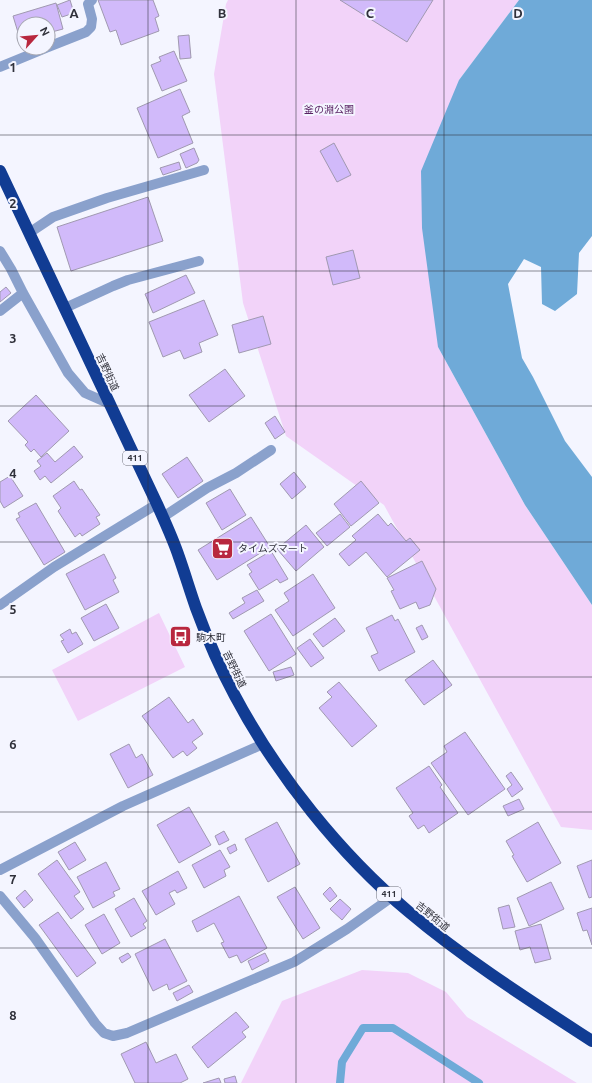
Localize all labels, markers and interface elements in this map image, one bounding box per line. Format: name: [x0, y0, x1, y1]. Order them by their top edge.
text: A: [69, 6, 79, 20]
text: B: [218, 6, 227, 20]
text: C: [366, 6, 375, 20]
text: D: [513, 6, 523, 20]
north arrow: [16, 16, 56, 56]
text: N: [38, 25, 52, 38]
text: 1: [9, 60, 17, 74]
park label: 釜の淵公園: [304, 104, 354, 115]
text: 2: [9, 196, 17, 210]
text: 3: [9, 331, 17, 345]
street label: 吉野街道: [94, 352, 121, 393]
road number: 411: [123, 451, 147, 465]
text: 4: [9, 466, 17, 480]
supermarket icon: タイムズマート: [209, 535, 235, 561]
place label: タイムズマート: [238, 543, 308, 554]
text: 5: [9, 602, 17, 616]
bus stop icon: 駒木町: [168, 624, 194, 650]
place label: 駒木町: [196, 632, 226, 643]
street label: 吉野街道: [221, 649, 248, 690]
text: 6: [9, 737, 17, 751]
text: 7: [9, 872, 17, 886]
road number: 411: [377, 887, 401, 901]
street label: 吉野街道: [414, 900, 452, 933]
text: 8: [9, 1008, 17, 1022]

